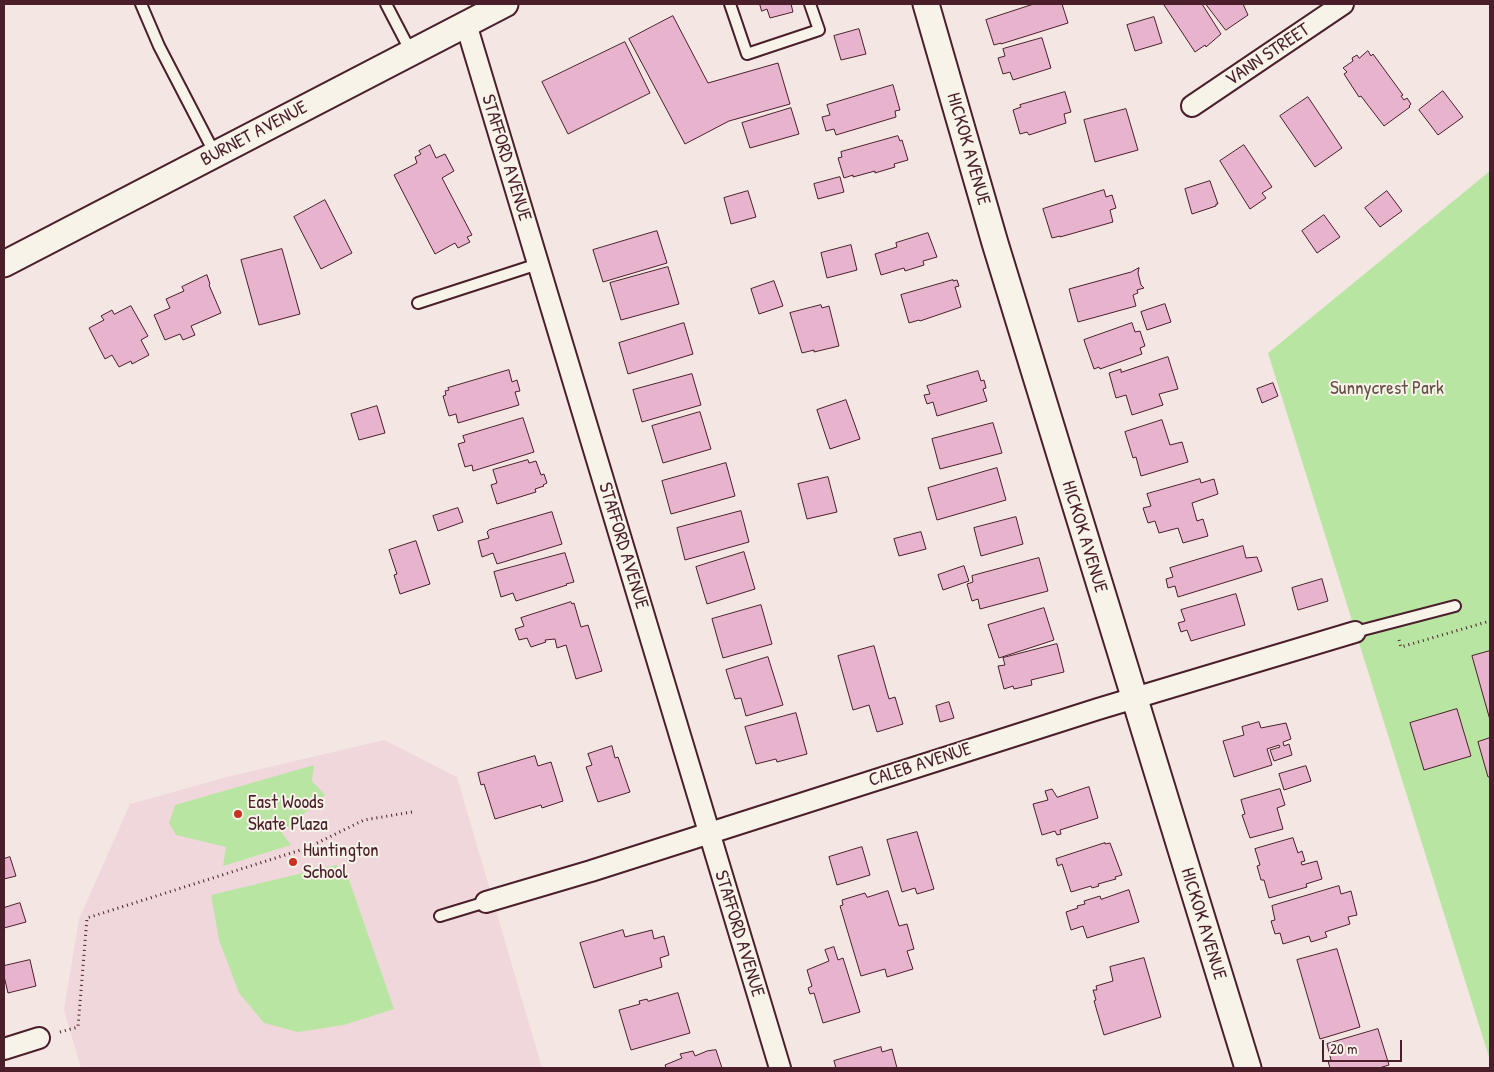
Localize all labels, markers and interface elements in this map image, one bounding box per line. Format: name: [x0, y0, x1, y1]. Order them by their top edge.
street label: VANN STREET: [1222, 19, 1314, 91]
street label: HICKOK AVENUE: [941, 90, 995, 208]
street label: STAFFORD AVENUE: [476, 92, 536, 224]
street label: BURNET AVENUE: [197, 96, 311, 172]
park label: Sunnycrest Park: [1330, 378, 1444, 400]
street label: HICKOK AVENUE: [1056, 478, 1112, 596]
street label: STAFFORD AVENUE: [593, 480, 653, 612]
street label: CALEB AVENUE: [866, 738, 974, 792]
place label: East Woods Skate Plaza: [248, 792, 328, 836]
marker: East Woods Skate Plaza: [232, 808, 244, 820]
place label: Huntington School: [303, 840, 379, 884]
marker: Huntington School: [287, 856, 299, 868]
street label: HICKOK AVENUE: [1175, 865, 1231, 983]
street label: STAFFORD AVENUE: [709, 868, 769, 1000]
scale bar: [1324, 1030, 1404, 1062]
text: 20 m: [1330, 1038, 1357, 1059]

